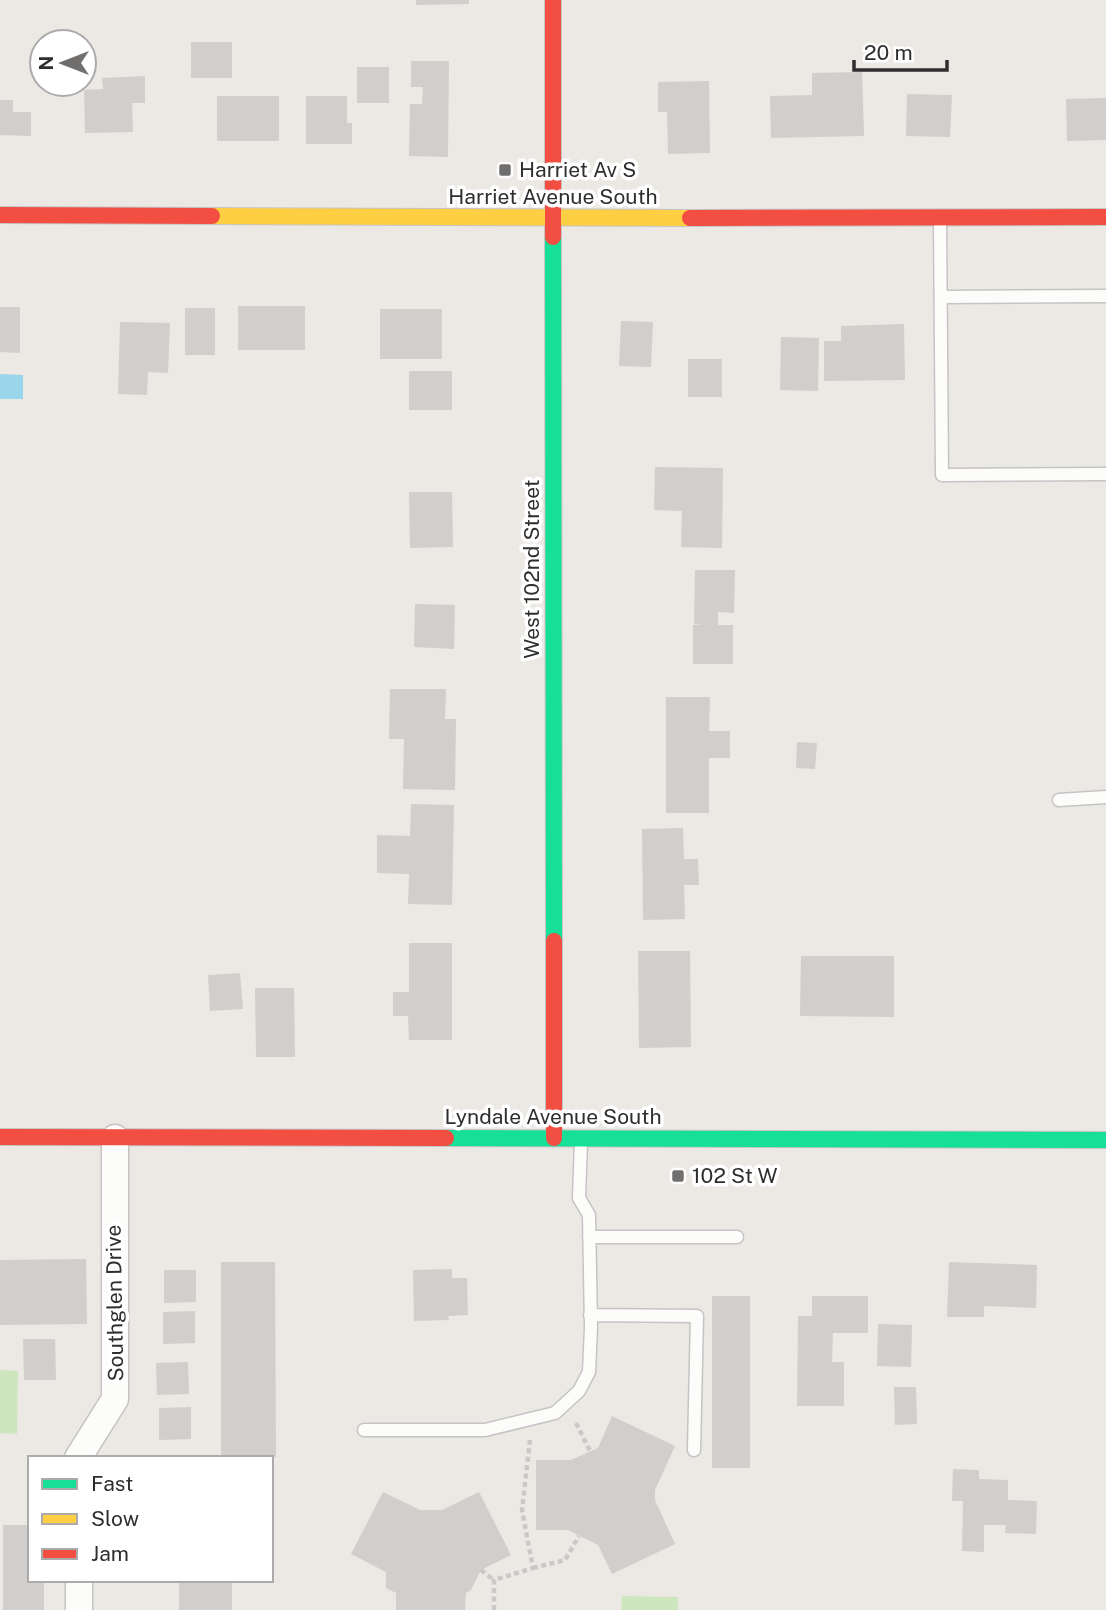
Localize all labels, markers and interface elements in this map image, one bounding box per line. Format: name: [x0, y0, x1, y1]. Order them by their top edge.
north arrow: [28, 28, 98, 98]
scale bar: [854, 28, 947, 72]
text: 20 m: [864, 40, 913, 65]
text: N: [35, 56, 57, 70]
place label: Harriet Av S: [519, 157, 636, 182]
marker: Harriet Av S: [497, 162, 513, 178]
street label: Harriet Avenue South: [448, 184, 658, 209]
street label: West 102nd Street: [519, 479, 544, 659]
street label: Lyndale Avenue South: [445, 1104, 661, 1129]
place label: 102 St W: [692, 1163, 777, 1188]
marker: 102 St W: [670, 1168, 686, 1184]
street label: Southglen Drive: [101, 1224, 128, 1382]
legend: [28, 1456, 273, 1582]
text: Fast: [91, 1471, 133, 1496]
text: Slow: [91, 1506, 139, 1531]
text: Jam: [91, 1541, 129, 1566]

